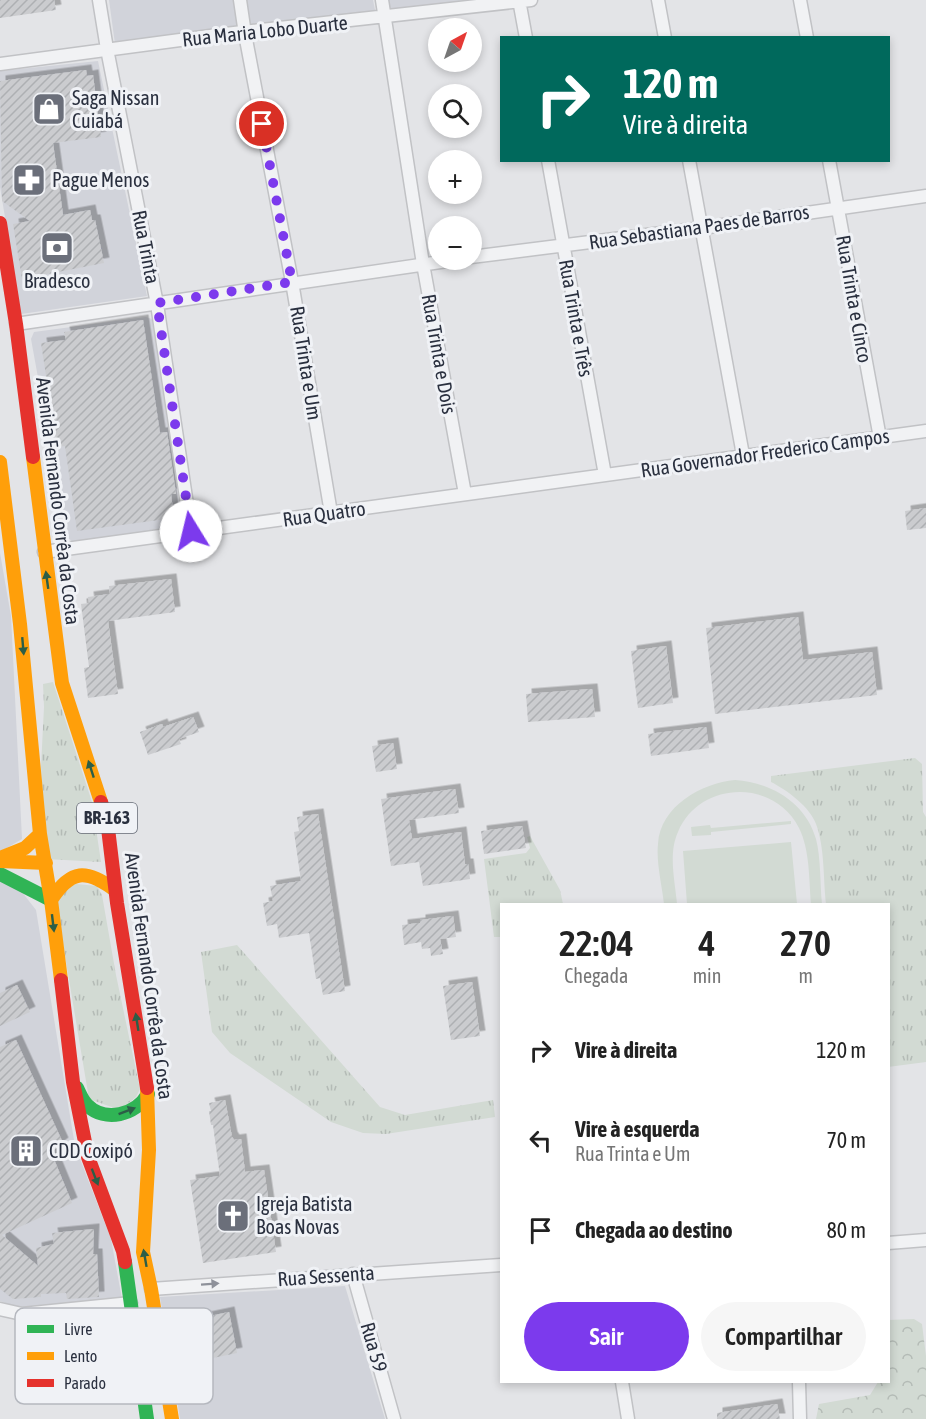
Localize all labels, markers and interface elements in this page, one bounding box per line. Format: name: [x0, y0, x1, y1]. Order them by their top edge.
street label: Rua Maria Lobo Duarte: [181, 10, 349, 51]
north arrow: [428, 18, 482, 72]
map controls: [428, 18, 482, 270]
text: 120 m: [623, 59, 718, 107]
icon: right: [524, 60, 602, 138]
button: search: [428, 84, 482, 138]
place label: Saga Nissan Cuiabá: [72, 86, 159, 132]
shop icon: Saga Nissan Cuiabá: [31, 91, 67, 127]
pin: [236, 98, 287, 149]
icon: arrive: [245, 107, 278, 140]
text: Vire à direita: [623, 109, 748, 140]
button: +: [428, 150, 482, 204]
pharmacy icon: Pague Menos: [11, 162, 47, 198]
place label: Pague Menos: [52, 168, 149, 191]
street label: Rua Sebastiana Paes de Barros: [587, 200, 811, 253]
street label: Rua Trinta: [128, 208, 165, 286]
button: −: [428, 216, 482, 270]
bank icon: Bradesco: [39, 230, 75, 266]
street label: Rua Trinta e Cinco: [832, 233, 877, 365]
street label: Rua Trinta e Três: [555, 257, 598, 378]
place label: Bradesco: [24, 269, 90, 292]
street label: Rua Trinta e Dois: [418, 292, 461, 416]
street label: Rua Trinta e Um: [286, 304, 327, 422]
street label: Avenida Fernando Corrêa da Costa: [32, 376, 85, 626]
street label: Rua Governador Frederico Campos: [639, 424, 891, 481]
street label: Rua Quatro: [281, 496, 367, 531]
position arrow: [159, 499, 223, 563]
one-way arrow: [43, 570, 52, 589]
one-way arrow: [18, 636, 27, 655]
one-way arrow: [85, 760, 95, 778]
road number: BR-163: [77, 803, 137, 833]
street label: Avenida Fernando Corrêa da Costa: [121, 851, 178, 1101]
one-way arrow: [49, 913, 58, 932]
text: 22:04: [559, 922, 634, 964]
text: 4: [699, 922, 715, 964]
text: 270: [780, 922, 831, 964]
text: Chegada: [564, 964, 628, 987]
text: min: [693, 964, 721, 987]
text: m: [798, 964, 813, 987]
one-way arrow: [132, 1013, 141, 1032]
icon: right: [524, 1034, 557, 1067]
text: Vire à direita: [575, 1037, 677, 1063]
text: 120 m: [816, 1037, 866, 1063]
one-way arrow: [118, 1106, 136, 1115]
text: Vire à esquerda: [575, 1116, 700, 1142]
icon: left: [524, 1124, 557, 1157]
text: 70 m: [826, 1127, 866, 1153]
building icon: CDD Coxipó: [8, 1133, 44, 1169]
place label: CDD Coxipó: [49, 1139, 133, 1162]
text: Rua Trinta e Um: [575, 1142, 690, 1165]
one-way arrow: [90, 1168, 100, 1186]
place label: Igreja Batista Boas Novas: [256, 1192, 353, 1238]
church icon: Igreja Batista Boas Novas: [215, 1198, 251, 1234]
icon: arrive: [524, 1214, 557, 1247]
text: Chegada ao destino: [575, 1217, 733, 1243]
text: 80 m: [826, 1217, 866, 1243]
one-way arrow: [140, 1248, 149, 1267]
street label: Rua Sessenta: [277, 1261, 375, 1290]
one-way arrow: [200, 1280, 219, 1289]
button: Sair: [524, 1302, 689, 1371]
button: Compartilhar: [701, 1302, 866, 1371]
legend: [15, 1308, 213, 1404]
street label: Rua 59: [356, 1319, 392, 1374]
text: Livre: [64, 1320, 92, 1338]
text: Lento: [64, 1347, 97, 1365]
text: Parado: [64, 1374, 106, 1392]

